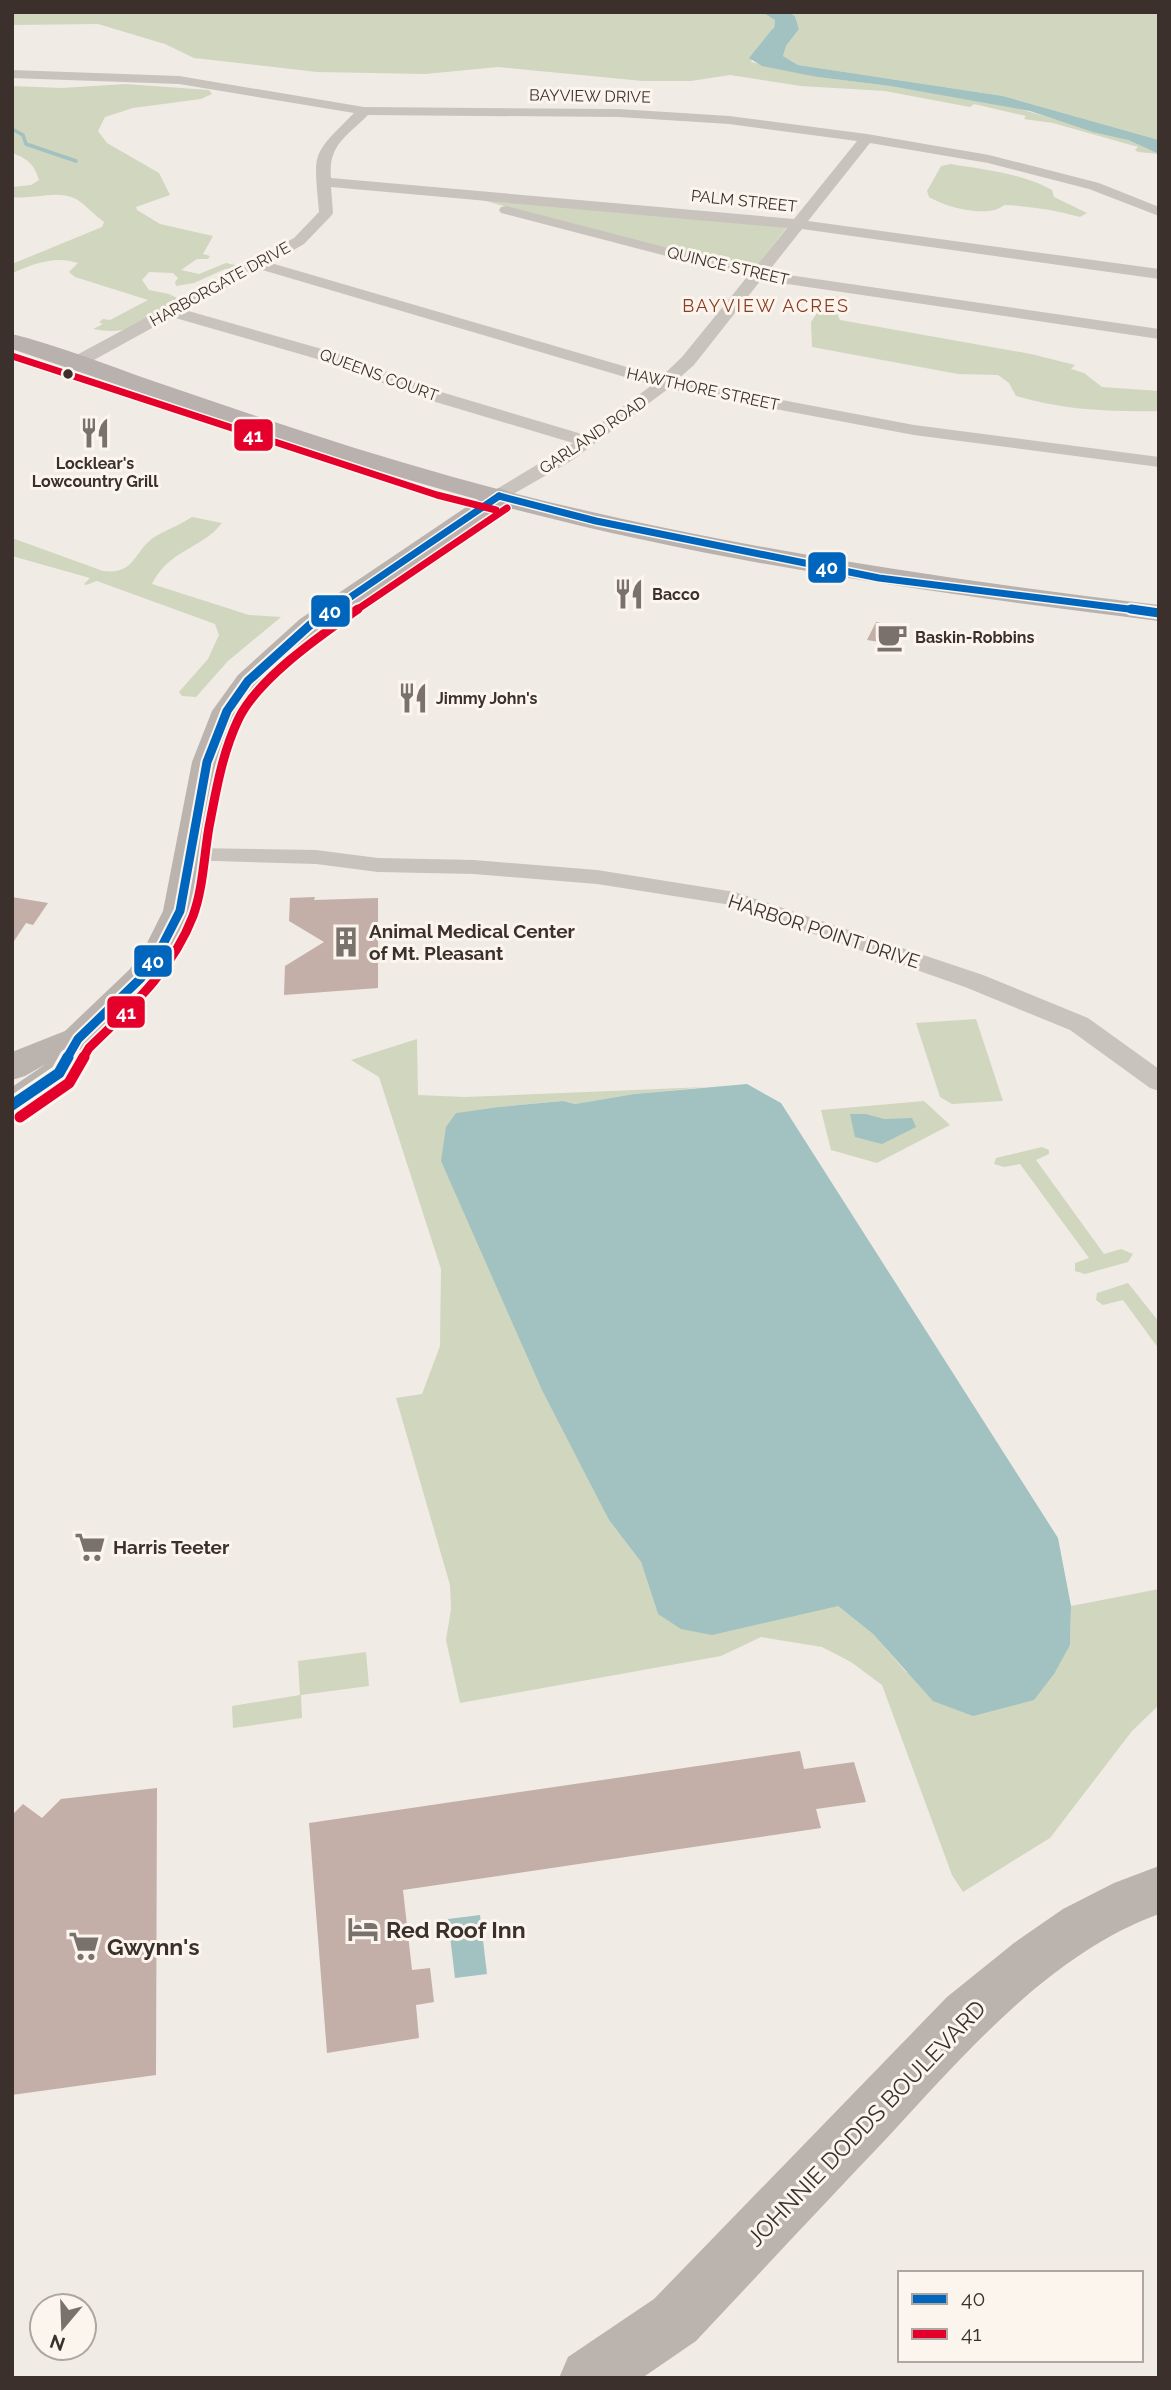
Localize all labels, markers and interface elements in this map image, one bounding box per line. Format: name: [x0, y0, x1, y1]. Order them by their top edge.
street label: BAYVIEW DRIVE: [529, 85, 651, 107]
street label: PALM STREET: [690, 186, 798, 216]
street label: HARBORGATE DRIVE: [147, 237, 294, 330]
street label: QUINCE STREET: [665, 243, 791, 289]
district label: BAYVIEW ACRES: [682, 295, 850, 316]
street label: QUEENS COURT: [317, 345, 441, 405]
street label: HAWTHORE STREET: [625, 364, 781, 414]
unlabelled marker: [61, 367, 75, 381]
street label: GARLAND ROAD: [536, 392, 650, 478]
restaurant icon: Locklear's Lowcountry Grill: [78, 416, 112, 450]
line badge: 41: [233, 418, 274, 452]
text: 41: [243, 424, 263, 446]
place label: Locklear's Lowcountry Grill: [32, 454, 159, 491]
line badge: 40: [807, 551, 847, 584]
text: 40: [816, 556, 838, 578]
restaurant icon: Bacco: [612, 577, 646, 611]
place label: Bacco: [652, 585, 700, 604]
line badge: 40: [310, 594, 351, 628]
text: 40: [319, 600, 341, 622]
cafe icon: Baskin-Robbins: [875, 620, 909, 654]
place label: Baskin-Robbins: [915, 628, 1034, 647]
restaurant icon: Jimmy John's: [396, 681, 430, 715]
place label: Jimmy John's: [436, 689, 538, 708]
street label: HARBOR POINT DRIVE: [726, 890, 922, 972]
place label: Animal Medical Center of Mt. Pleasant: [369, 920, 576, 964]
building icon: Animal Medical Center of Mt. Pleasant: [329, 925, 363, 959]
line badge: 40: [133, 944, 173, 978]
text: 40: [142, 950, 164, 972]
line badge: 41: [106, 995, 146, 1029]
text: 41: [116, 1001, 136, 1023]
supermarket icon: Harris Teeter: [73, 1530, 107, 1564]
place label: Harris Teeter: [113, 1536, 230, 1558]
hotel icon: Red Roof Inn: [346, 1912, 380, 1946]
place label: Red Roof Inn: [386, 1916, 526, 1943]
supermarket icon: Gwynn's: [67, 1929, 101, 1963]
place label: Gwynn's: [107, 1933, 200, 1960]
street label: JOHNNIE DODDS BOULEVARD: [741, 1994, 991, 2252]
legend: [898, 2271, 1143, 2362]
text: 40: [961, 2286, 985, 2311]
north arrow: [28, 2292, 98, 2362]
text: 41: [961, 2321, 981, 2346]
text: N: [47, 2330, 68, 2356]

